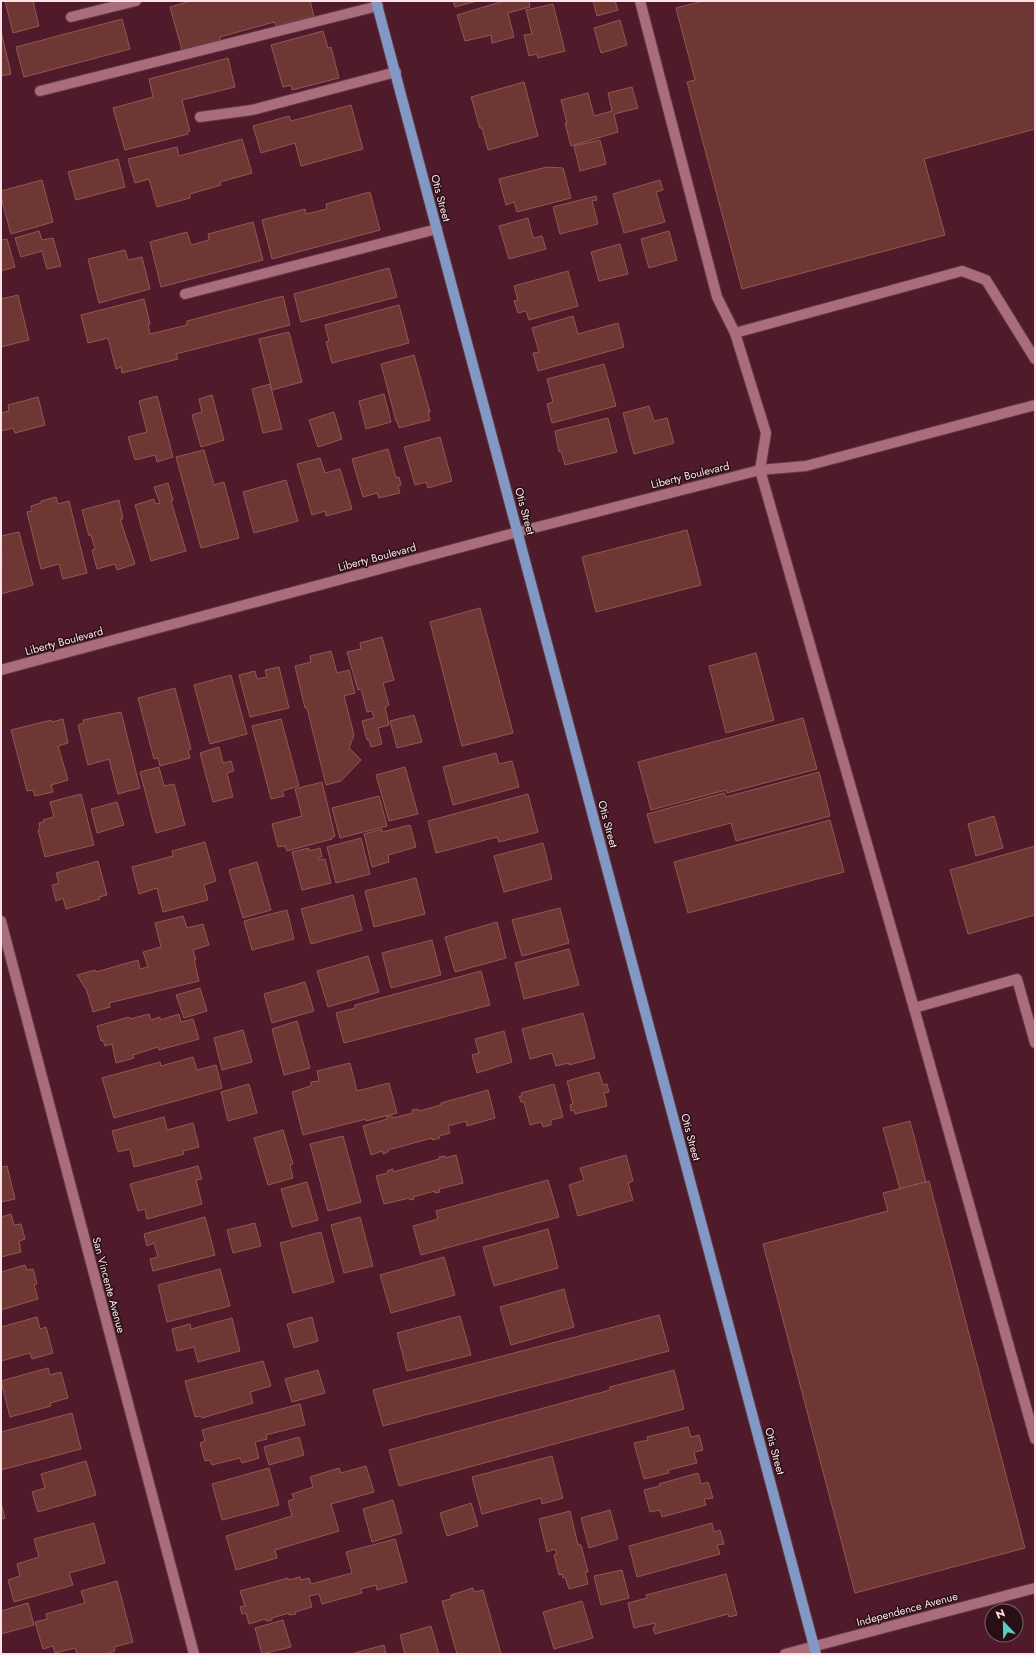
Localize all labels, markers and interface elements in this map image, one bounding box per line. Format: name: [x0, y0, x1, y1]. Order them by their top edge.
street label: Otis Street: [427, 173, 455, 224]
street label: Liberty Boulevard: [649, 458, 731, 492]
street label: Otis Street: [511, 486, 539, 537]
street label: Liberty Boulevard: [336, 539, 418, 575]
street label: Liberty Boulevard: [23, 623, 105, 659]
street label: Otis Street: [594, 799, 622, 850]
street label: Otis Street: [677, 1112, 705, 1163]
street label: San Vincente Avenue: [88, 1235, 130, 1335]
street label: Otis Street: [761, 1426, 789, 1477]
street label: Independence Avenue: [855, 1588, 960, 1630]
north arrow: [984, 1603, 1024, 1643]
text: N: [993, 1605, 1007, 1623]

